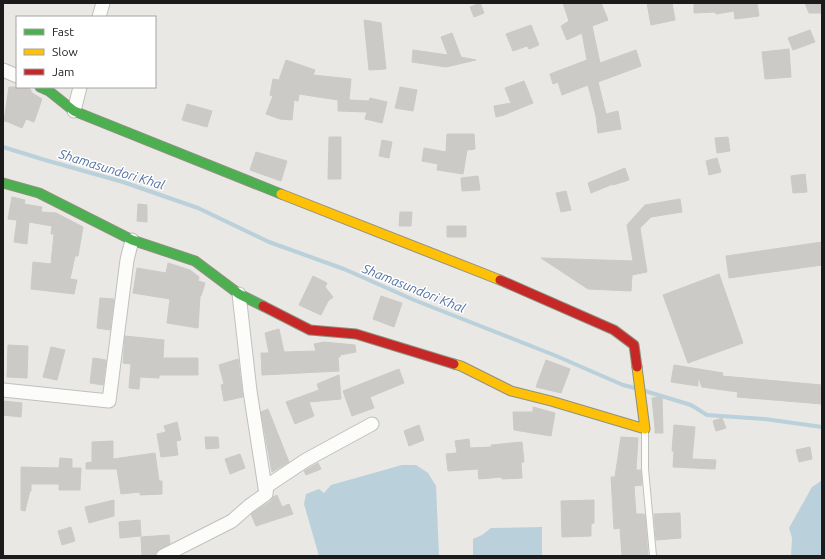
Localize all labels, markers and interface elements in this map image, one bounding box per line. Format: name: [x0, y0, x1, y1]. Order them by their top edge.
legend: [16, 16, 156, 88]
text: Fast: [52, 25, 74, 38]
text: Slow: [52, 45, 78, 58]
text: Jam: [52, 65, 74, 78]
water label: Shamasundori Khal: [56, 146, 167, 192]
water label: Shamasundori Khal: [360, 261, 468, 315]

